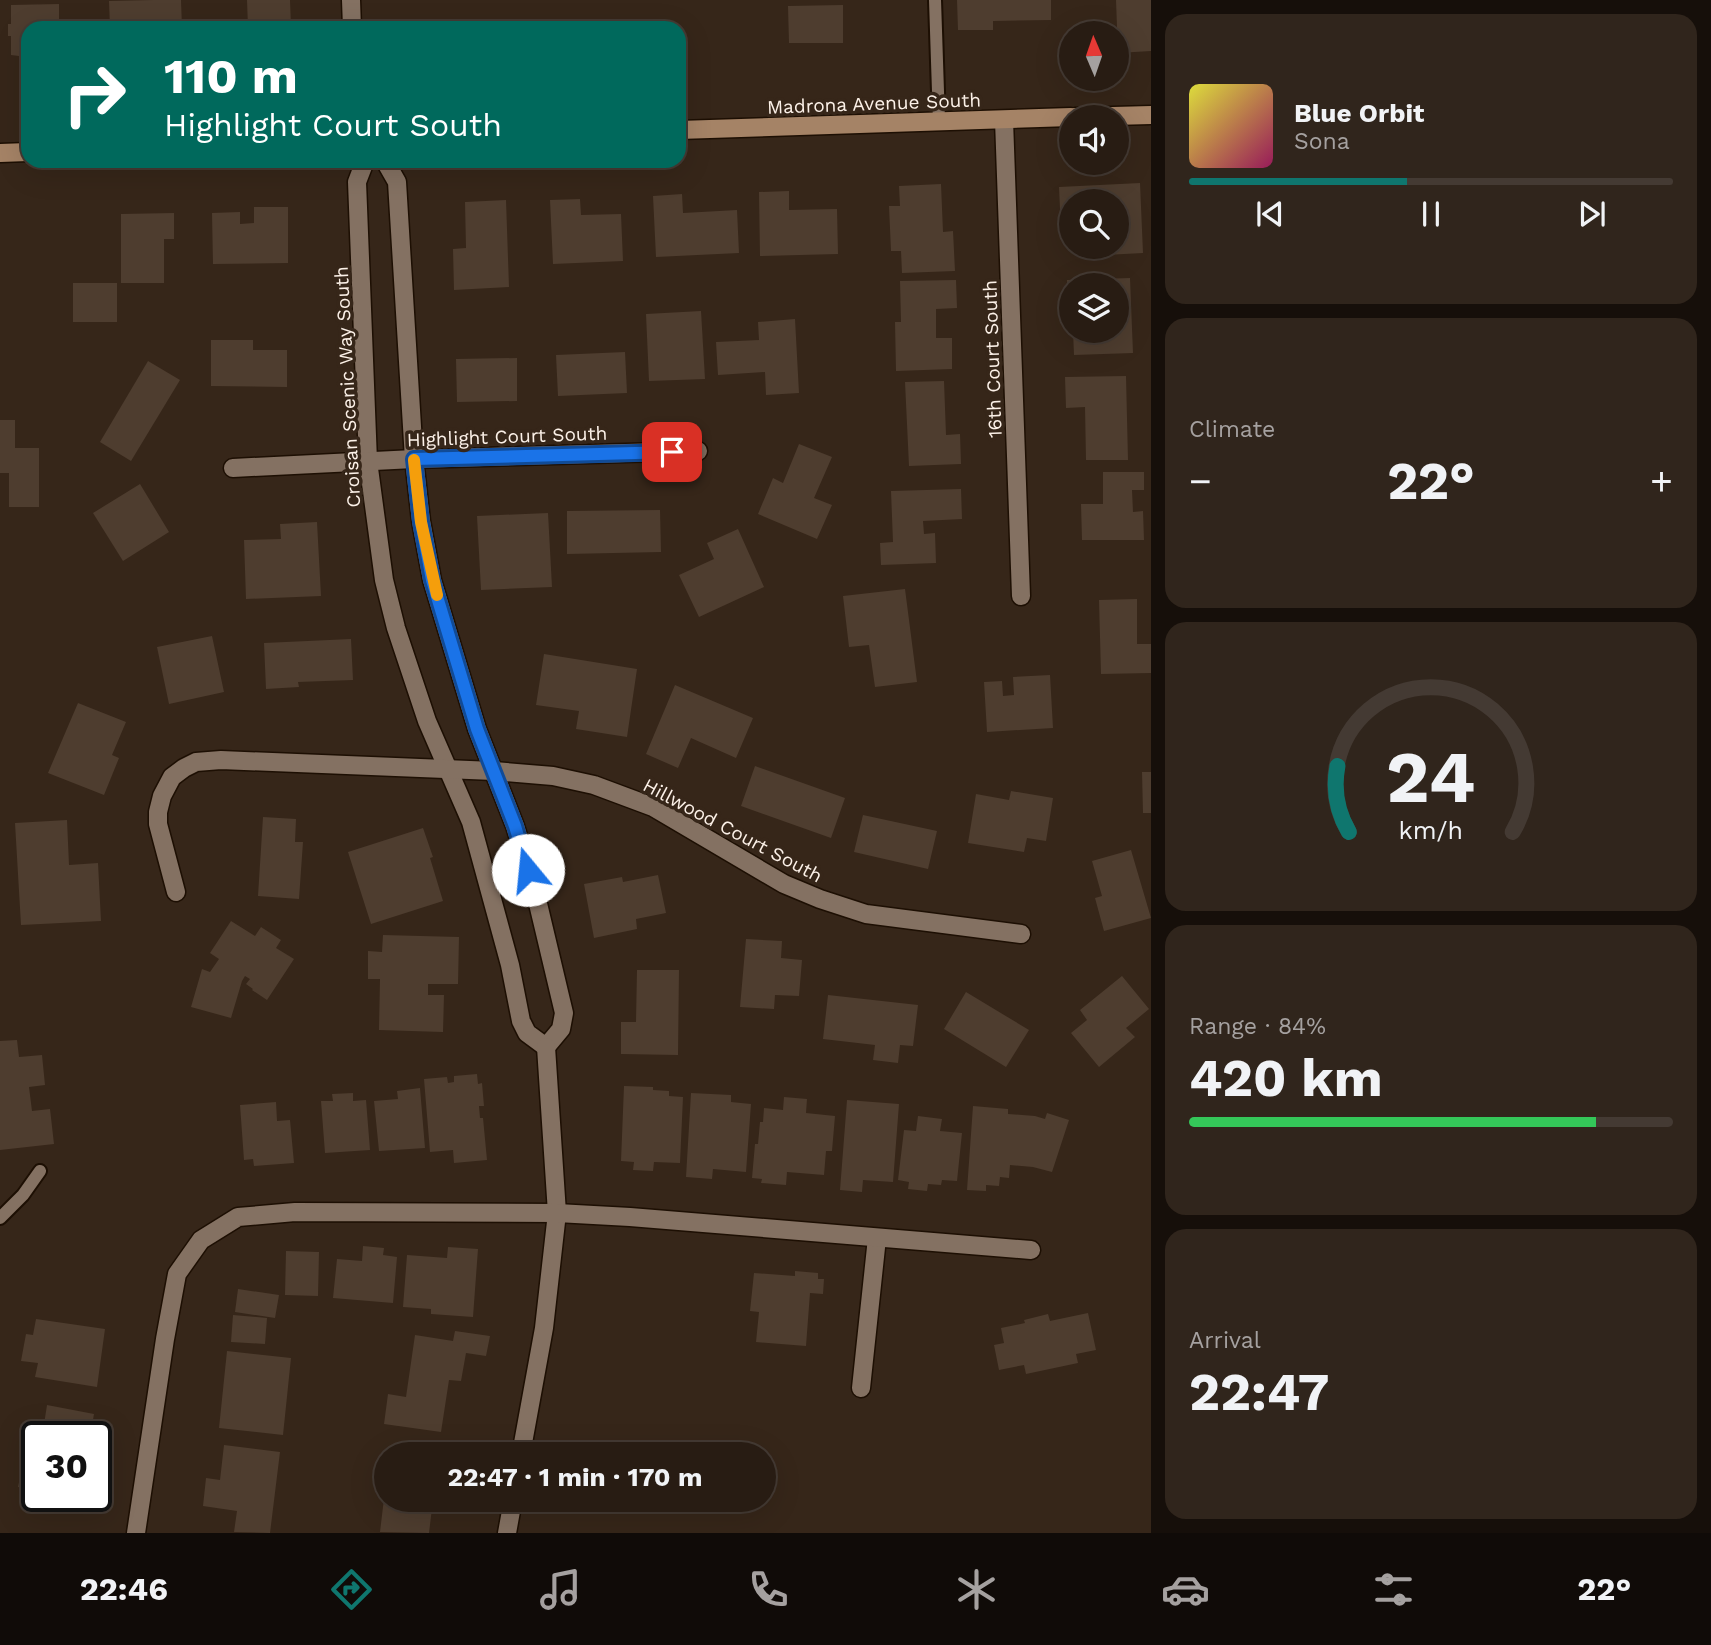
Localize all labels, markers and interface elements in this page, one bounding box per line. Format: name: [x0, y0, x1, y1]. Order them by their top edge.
north arrow: [1059, 21, 1129, 91]
map controls: [1059, 21, 1129, 343]
text: 110 m: [164, 47, 298, 105]
icon: right: [49, 49, 140, 140]
street label: Madrona Avenue South: [767, 88, 981, 119]
text: Blue Orbit: [1294, 98, 1424, 128]
button: sound: [1059, 105, 1129, 175]
text: Highlight Court South: [164, 106, 502, 144]
text: Sona: [1294, 128, 1350, 155]
button: search: [1059, 189, 1129, 259]
icon: previous: [1251, 195, 1289, 233]
icon: pause: [1412, 195, 1450, 233]
icon: next: [1573, 195, 1611, 233]
street label: Croisan Scenic Way South: [330, 266, 365, 508]
button: layers: [1059, 273, 1129, 343]
street label: 16th Court South: [978, 280, 1007, 438]
text: Climate: [1189, 416, 1275, 443]
street label: Highlight Court South: [406, 422, 608, 451]
pin: [642, 422, 702, 482]
icon: arrive: [653, 433, 691, 471]
text: 22°: [1387, 451, 1475, 512]
text: −: [1189, 459, 1212, 503]
text: +: [1650, 459, 1673, 503]
text: 24: [1386, 735, 1476, 821]
street label: Hillwood Court South: [639, 773, 826, 888]
text: km/h: [1399, 816, 1463, 845]
position arrow: [491, 833, 565, 907]
text: Range · 84%: [1189, 1013, 1326, 1040]
text: 420 km: [1189, 1048, 1383, 1109]
text: Arrival: [1189, 1327, 1261, 1354]
text: 22:47: [1189, 1362, 1329, 1423]
speed limit sign: 30: [21, 1421, 112, 1512]
text: 22:47 · 1 min · 170 m: [448, 1462, 702, 1492]
icon: directions: [327, 1565, 376, 1614]
icon: music: [536, 1565, 585, 1614]
icon: phone: [744, 1565, 793, 1614]
icon: climate: [952, 1565, 1001, 1614]
icon: car: [1161, 1565, 1210, 1614]
icon: filters: [1369, 1565, 1418, 1614]
text: 22:46: [80, 1570, 168, 1608]
text: 22°: [1577, 1570, 1631, 1608]

